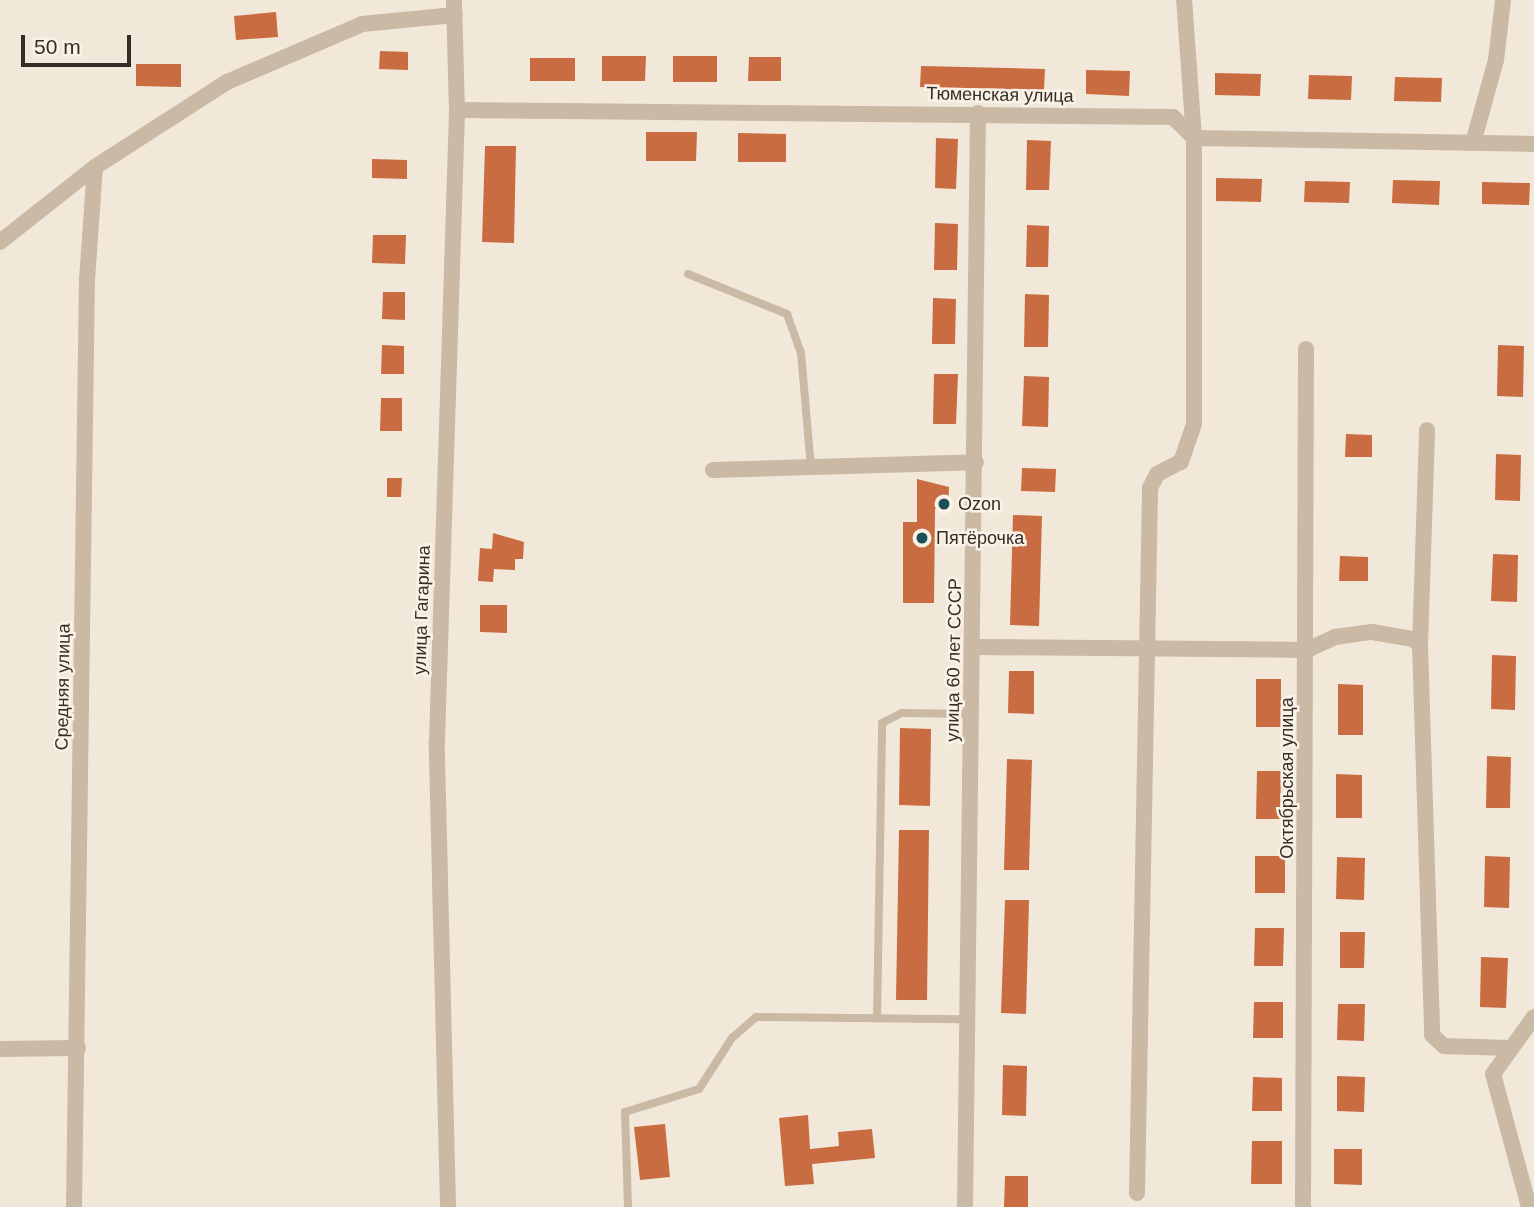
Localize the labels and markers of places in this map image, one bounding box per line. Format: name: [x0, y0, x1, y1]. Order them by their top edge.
place label: Ozon: [958, 493, 1001, 515]
marker: Ozon: [936, 496, 952, 512]
place label: Пятёрочка: [936, 527, 1024, 549]
marker: Пятёрочка: [914, 530, 930, 546]

